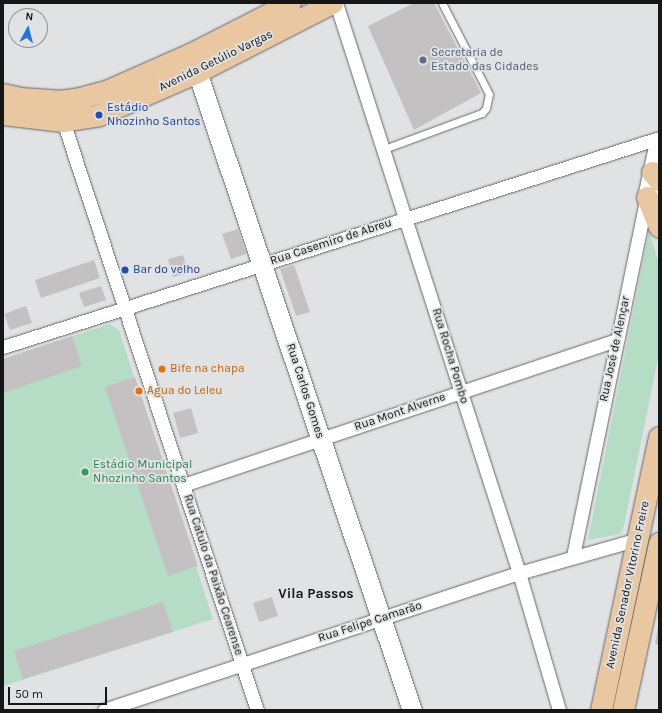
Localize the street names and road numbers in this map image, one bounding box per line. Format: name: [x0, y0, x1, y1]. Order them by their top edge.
street label: Avenida Getúlio Vargas: [157, 27, 275, 95]
street label: Rua Casemiro de Abreu: [268, 216, 394, 268]
street label: Rua José de Alençar: [597, 295, 633, 403]
street label: Rua Rocha Pombo: [429, 307, 471, 405]
street label: Rua Carlos Gomes: [283, 341, 327, 441]
street label: Rua Mont Alverne: [352, 390, 448, 434]
street label: Rua Catulo da Paixão Cearense: [180, 493, 246, 657]
street label: Avenida Senador Vitorino Freire: [603, 500, 653, 670]
street label: Rua Felipe Camarão: [316, 598, 424, 646]

